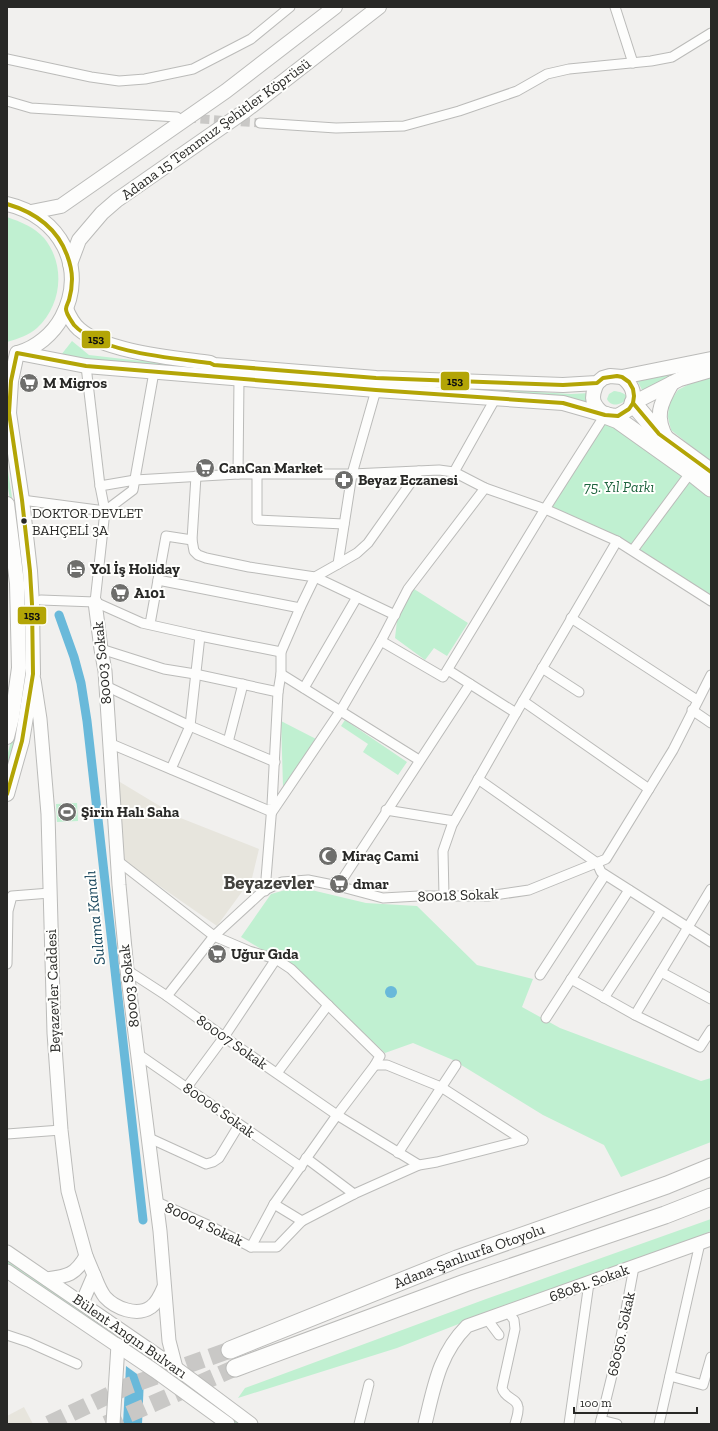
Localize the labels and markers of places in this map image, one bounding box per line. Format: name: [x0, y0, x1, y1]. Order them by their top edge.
supermarket icon: M Migros: [18, 372, 40, 394]
place label: M Migros: [43, 374, 107, 392]
supermarket icon: CanCan Market: [194, 457, 216, 479]
place label: CanCan Market: [219, 459, 324, 477]
pharmacy icon: Beyaz Eczanesi: [333, 469, 355, 491]
place label: Beyaz Eczanesi: [358, 471, 459, 489]
place label: DOKTOR DEVLET BAHÇELİ 3A: [32, 505, 143, 539]
marker: DOKTOR DEVLET BAHÇELİ 3A: [19, 516, 29, 526]
hotel icon: Yol İş Holiday: [65, 558, 87, 580]
place label: Yol İş Holiday: [90, 560, 180, 578]
supermarket icon: A101: [109, 582, 131, 604]
place label: A101: [134, 584, 165, 602]
sports icon: Şirin Halı Saha: [56, 801, 78, 823]
place label: Şirin Halı Saha: [81, 803, 180, 821]
mosque icon: Miraç Cami: [317, 845, 339, 867]
place label: Miraç Cami: [342, 847, 419, 865]
supermarket icon: dmar: [328, 873, 350, 895]
place label: dmar: [353, 875, 389, 893]
supermarket icon: Uğur Gıda: [206, 943, 228, 965]
place label: Uğur Gıda: [231, 945, 299, 963]

